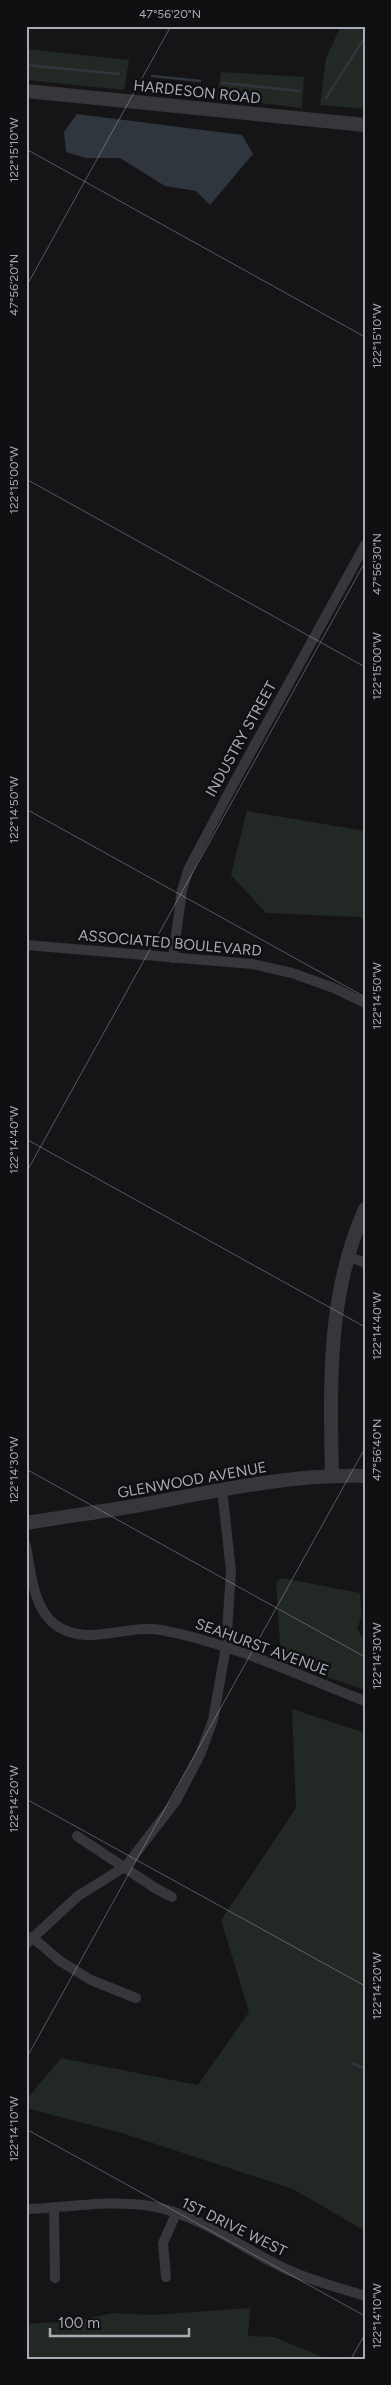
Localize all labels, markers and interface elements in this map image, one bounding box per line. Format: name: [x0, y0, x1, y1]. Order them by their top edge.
text: 47°56'20"N: [139, 7, 201, 21]
street label: HARDESON ROAD: [133, 76, 261, 108]
text: 122°15'10"W: [7, 117, 21, 183]
text: 47°56'20"N: [7, 254, 21, 316]
text: 122°15'10"W: [370, 303, 384, 369]
text: 122°15'00"W: [7, 446, 21, 514]
text: 47°56'30"N: [370, 533, 384, 595]
text: 122°15'00"W: [370, 632, 384, 700]
street label: INDUSTRY STREET: [202, 678, 281, 800]
text: 122°14'50"W: [7, 776, 21, 844]
street label: ASSOCIATED BOULEVARD: [78, 926, 262, 960]
text: 122°14'50"W: [370, 962, 384, 1030]
text: 122°14'40"W: [7, 1105, 21, 1174]
text: 122°14'40"W: [370, 1291, 384, 1360]
text: 47°56'40"N: [370, 1419, 384, 1481]
text: 122°14'30"W: [7, 1436, 21, 1504]
street label: GLENWOOD AVENUE: [116, 1458, 268, 1502]
street label: SEAHURST AVENUE: [193, 1615, 331, 1679]
text: 122°14'30"W: [370, 1622, 384, 1690]
text: 122°14'20"W: [7, 1765, 21, 1833]
text: 122°14'20"W: [370, 1952, 384, 2020]
text: 122°14'10"W: [7, 2096, 21, 2162]
street label: 1ST DRIVE WEST: [178, 2194, 290, 2261]
text: 122°14'10"W: [370, 2283, 384, 2349]
scale bar: [50, 2305, 189, 2337]
text: 100 m: [58, 2314, 100, 2332]

